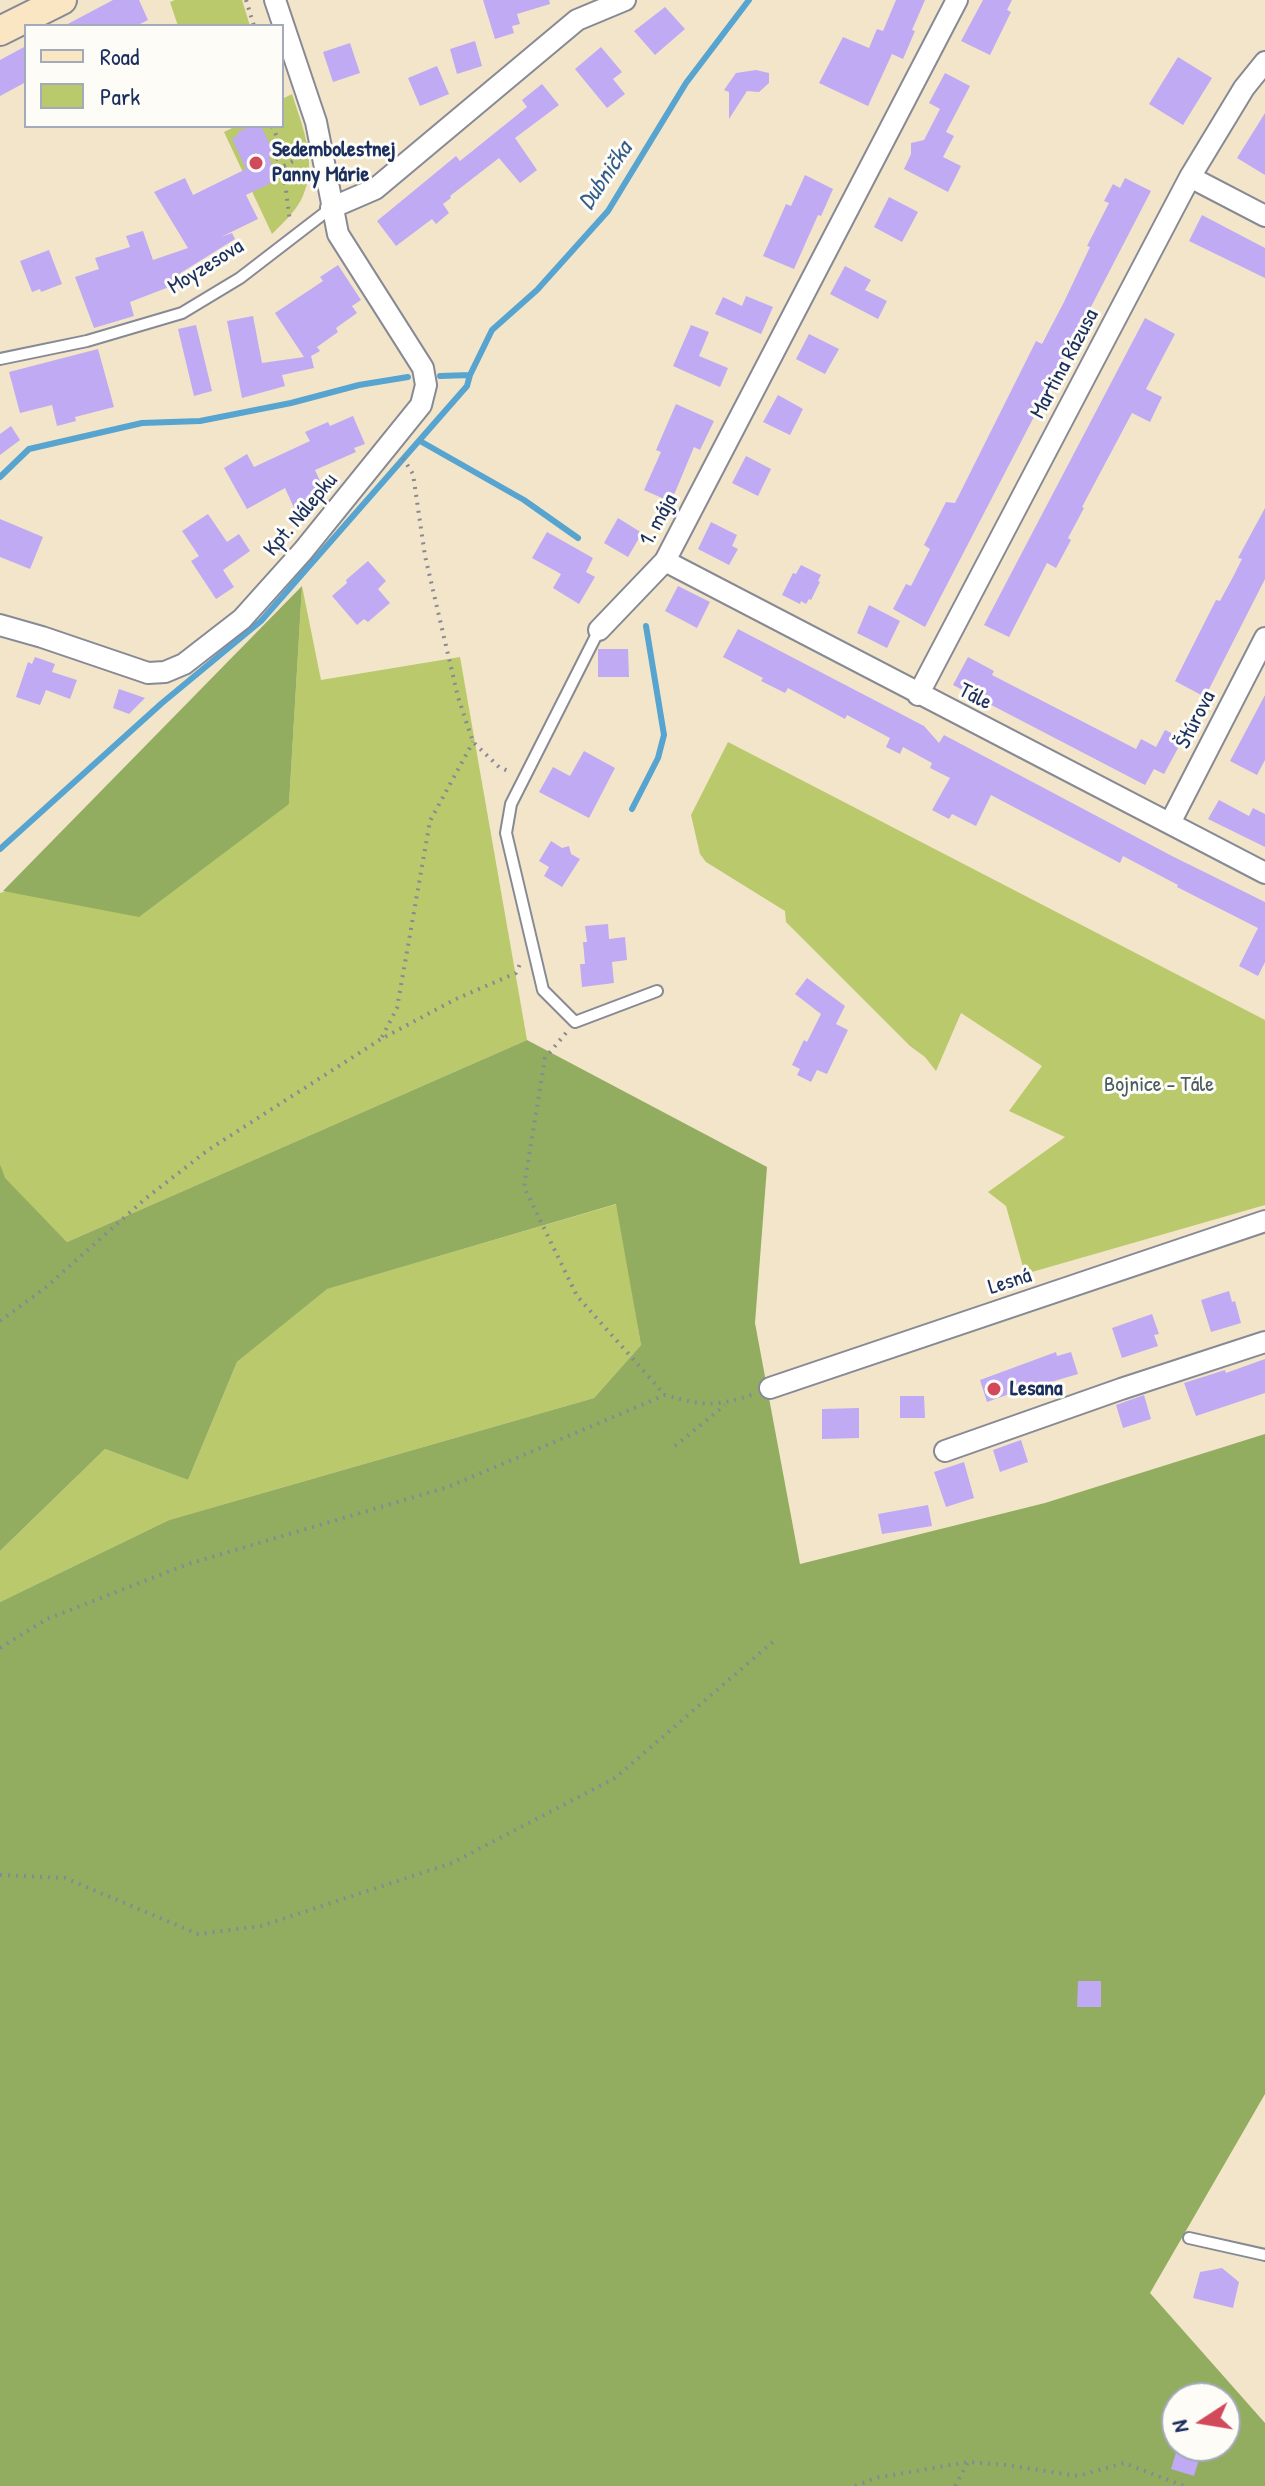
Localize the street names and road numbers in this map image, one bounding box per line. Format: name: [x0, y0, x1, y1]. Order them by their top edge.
street label: Moyzesova: [163, 233, 249, 301]
street label: Martina Rázusa: [1025, 305, 1105, 423]
street label: Kpt. Nálepku: [259, 468, 343, 562]
street label: 1. mája: [634, 489, 684, 551]
street label: Tále: [954, 678, 996, 716]
street label: Štúrova: [1170, 687, 1222, 753]
street label: Lesná: [985, 1263, 1035, 1301]

